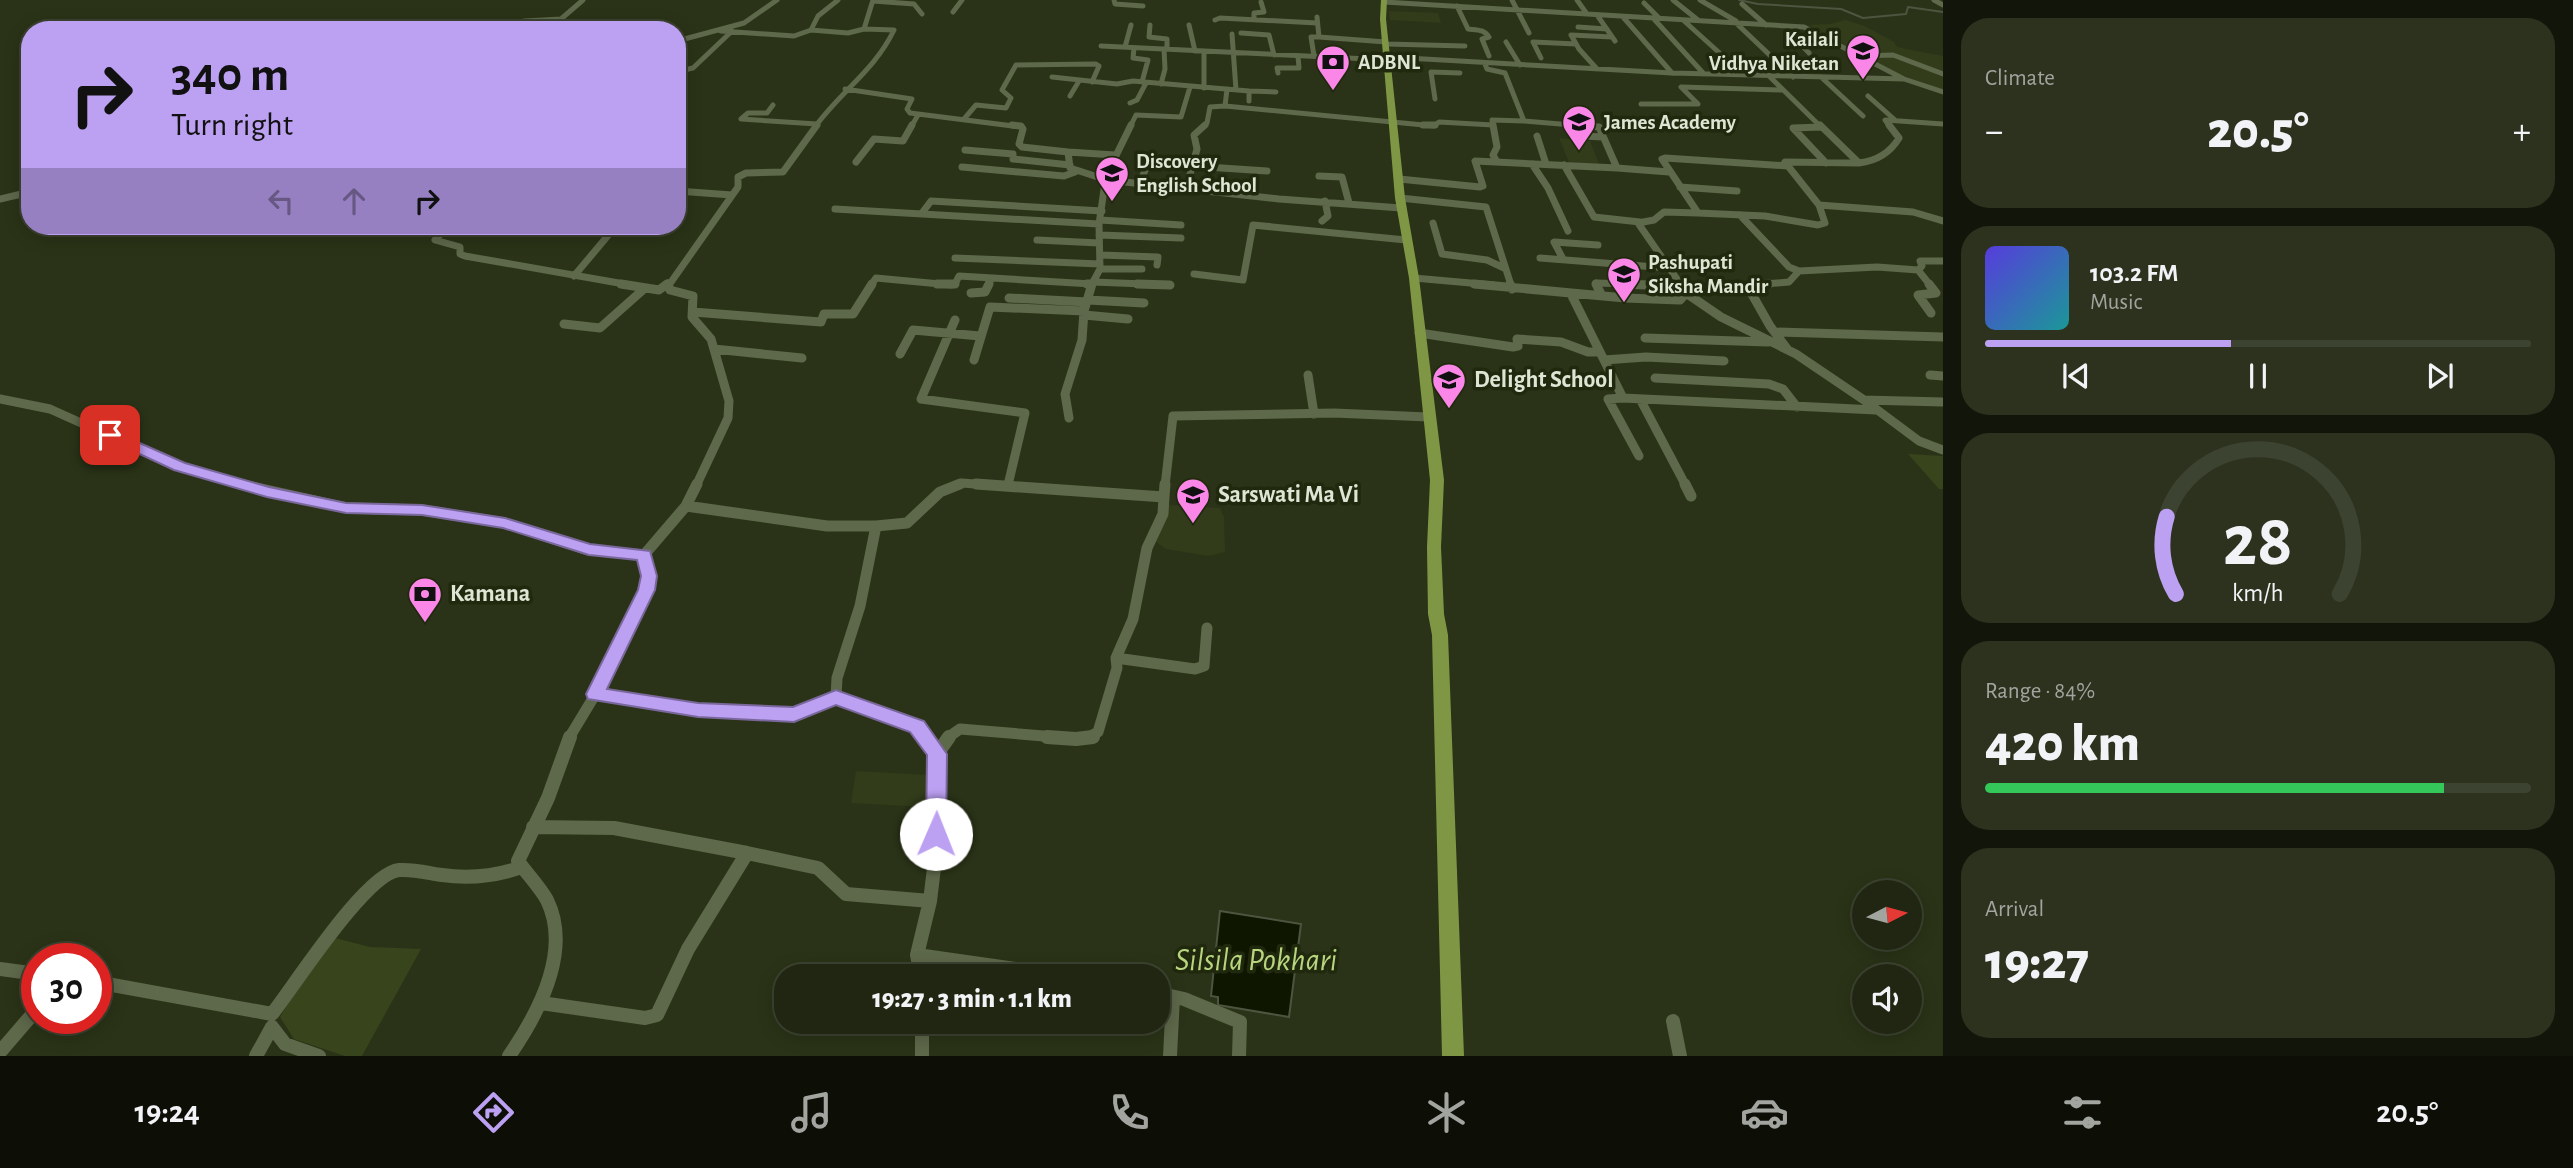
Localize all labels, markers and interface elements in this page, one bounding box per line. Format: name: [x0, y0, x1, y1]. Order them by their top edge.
place label: Kailali Vidhya Niketan: [1709, 29, 1839, 74]
school or university icon: Kailali Vidhya Niketan: [1844, 32, 1882, 81]
bank icon: ADBNL: [1314, 43, 1352, 92]
icon: right: [56, 49, 147, 140]
text: 340 m: [171, 51, 289, 100]
place label: ADBNL: [1358, 52, 1421, 73]
text: Climate: [1985, 67, 2055, 90]
school or university icon: James Academy: [1560, 103, 1598, 152]
text: 20.5°: [2207, 105, 2309, 157]
text: Turn right: [171, 109, 293, 141]
place label: James Academy: [1604, 112, 1737, 133]
text: −: [1985, 113, 2003, 151]
text: +: [2513, 113, 2531, 151]
place label: Discovery English School: [1136, 151, 1257, 196]
school or university icon: Discovery English School: [1093, 154, 1131, 203]
icon: left: [262, 182, 300, 220]
icon: ahead: [335, 182, 373, 220]
icon: right: [408, 182, 446, 220]
place label: Pashupati Siksha Mandir: [1648, 252, 1769, 297]
school or university icon: Pashupati Siksha Mandir: [1605, 255, 1643, 304]
text: 103.2 FM: [2090, 260, 2179, 286]
text: Music: [2090, 291, 2142, 314]
icon: previous: [2057, 357, 2095, 395]
icon: pause: [2239, 357, 2277, 395]
icon: next: [2421, 357, 2459, 395]
school or university icon: Delight School: [1430, 361, 1468, 410]
place label: Delight School: [1474, 368, 1614, 392]
pin: [80, 405, 140, 465]
icon: arrive: [91, 416, 129, 454]
school or university icon: Sarswati Ma Vi: [1174, 476, 1212, 525]
place label: Sarswati Ma Vi: [1218, 483, 1359, 507]
text: 28: [2223, 506, 2293, 579]
bank icon: Kamana: [406, 575, 444, 624]
text: km/h: [2232, 581, 2284, 606]
place label: Kamana: [450, 582, 530, 606]
text: Range · 84%: [1985, 680, 2095, 703]
text: 420 km: [1985, 718, 2140, 770]
position arrow: [899, 797, 973, 871]
north arrow: [1852, 880, 1922, 950]
map controls: [1852, 880, 1922, 1034]
text: Arrival: [1985, 898, 2044, 921]
text: 19:27: [1985, 936, 2089, 988]
speed limit sign: 30: [21, 943, 112, 1034]
water label: Silsila Pokhari: [1175, 944, 1337, 976]
button: sound: [1852, 964, 1922, 1034]
text: 19:27 · 3 min · 1.1 km: [872, 986, 1072, 1012]
icon: directions: [469, 1088, 518, 1137]
icon: music: [787, 1088, 836, 1137]
icon: phone: [1105, 1088, 1154, 1137]
icon: climate: [1422, 1088, 1471, 1137]
icon: car: [1740, 1088, 1789, 1137]
icon: filters: [2058, 1088, 2107, 1137]
text: 19:24: [134, 1096, 200, 1128]
text: 20.5°: [2376, 1096, 2438, 1128]

